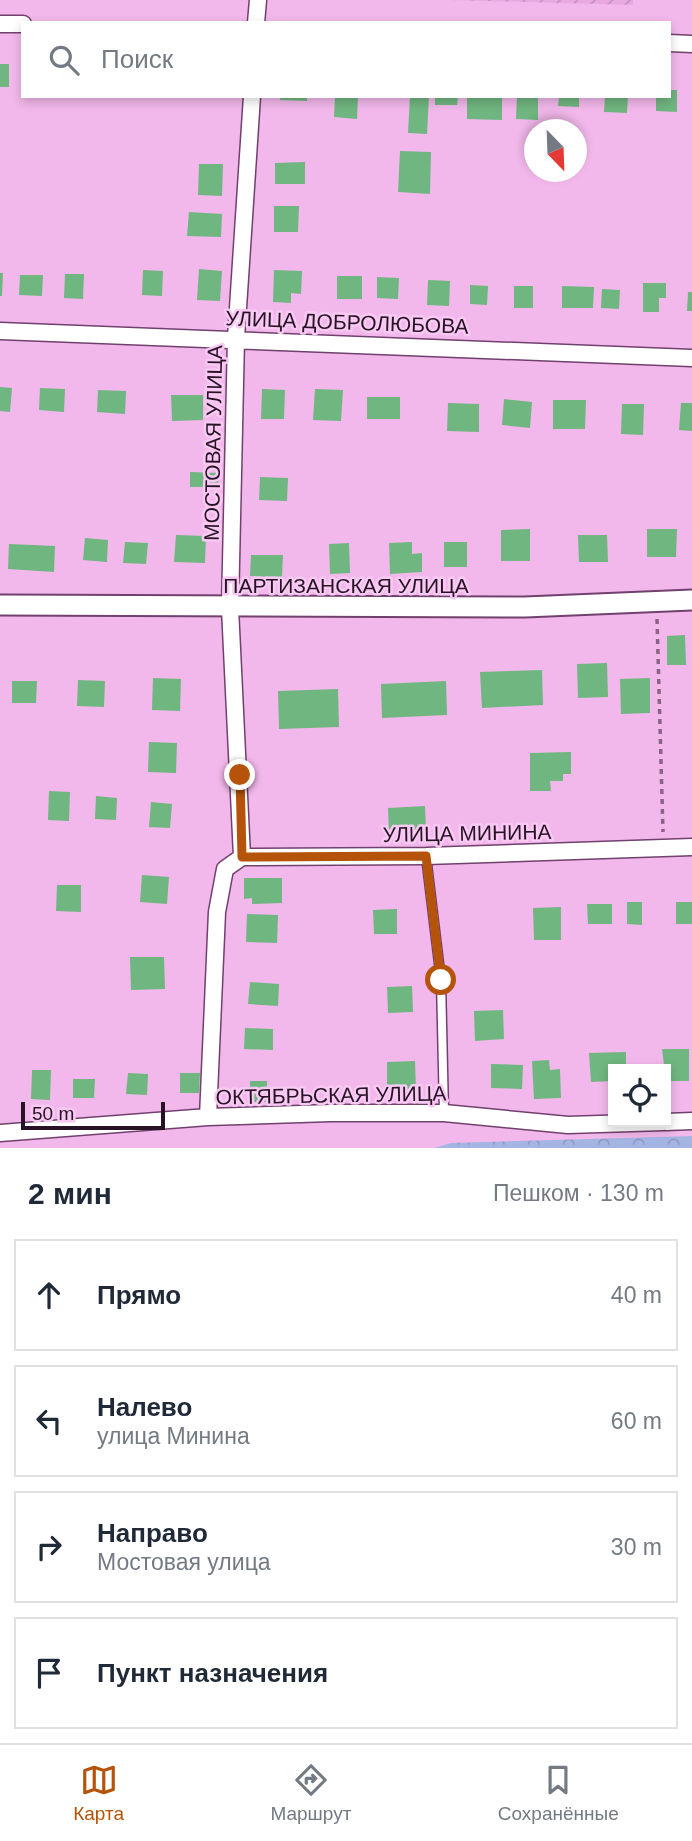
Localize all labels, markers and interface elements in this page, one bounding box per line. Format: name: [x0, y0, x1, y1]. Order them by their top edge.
search box: [21, 21, 671, 98]
icon: search: [45, 41, 83, 79]
text: Поиск: [101, 44, 173, 74]
north arrow: [524, 119, 587, 182]
street label: УЛИЦА ДОБРОЛЮБОВА: [225, 306, 469, 338]
street label: МОСТОВАЯ УЛИЦА: [200, 345, 226, 541]
street label: ПАРТИЗАНСКАЯ УЛИЦА: [223, 574, 469, 597]
route end: [224, 759, 255, 790]
street label: УЛИЦА МИНИНА: [382, 820, 552, 846]
route start: [425, 964, 456, 995]
map controls: [608, 1064, 671, 1127]
button: locate: [608, 1064, 671, 1127]
street label: ОКТЯБРЬСКАЯ УЛИЦА: [215, 1081, 447, 1109]
scale bar: [21, 1099, 164, 1131]
text: 50 m: [32, 1103, 74, 1124]
text: 2 мин: [28, 1177, 112, 1210]
text: Пешком · 130 m: [493, 1180, 664, 1206]
icon: ahead: [30, 1276, 68, 1314]
text: Прямо: [97, 1280, 181, 1310]
text: 40 m: [611, 1282, 662, 1308]
text: Налево: [97, 1392, 192, 1422]
icon: left: [30, 1402, 68, 1440]
text: 60 m: [611, 1408, 662, 1434]
text: улица Минина: [97, 1423, 250, 1449]
text: Направо: [97, 1518, 208, 1548]
icon: right: [30, 1528, 68, 1566]
text: 30 m: [611, 1534, 662, 1560]
text: Мостовая улица: [97, 1549, 271, 1575]
icon: arrive: [30, 1654, 68, 1692]
text: Пункт назначения: [97, 1658, 328, 1688]
tab: Карта: [73, 1761, 124, 1825]
tab: Маршрут: [270, 1761, 351, 1825]
tab: Сохранённые: [498, 1761, 619, 1825]

